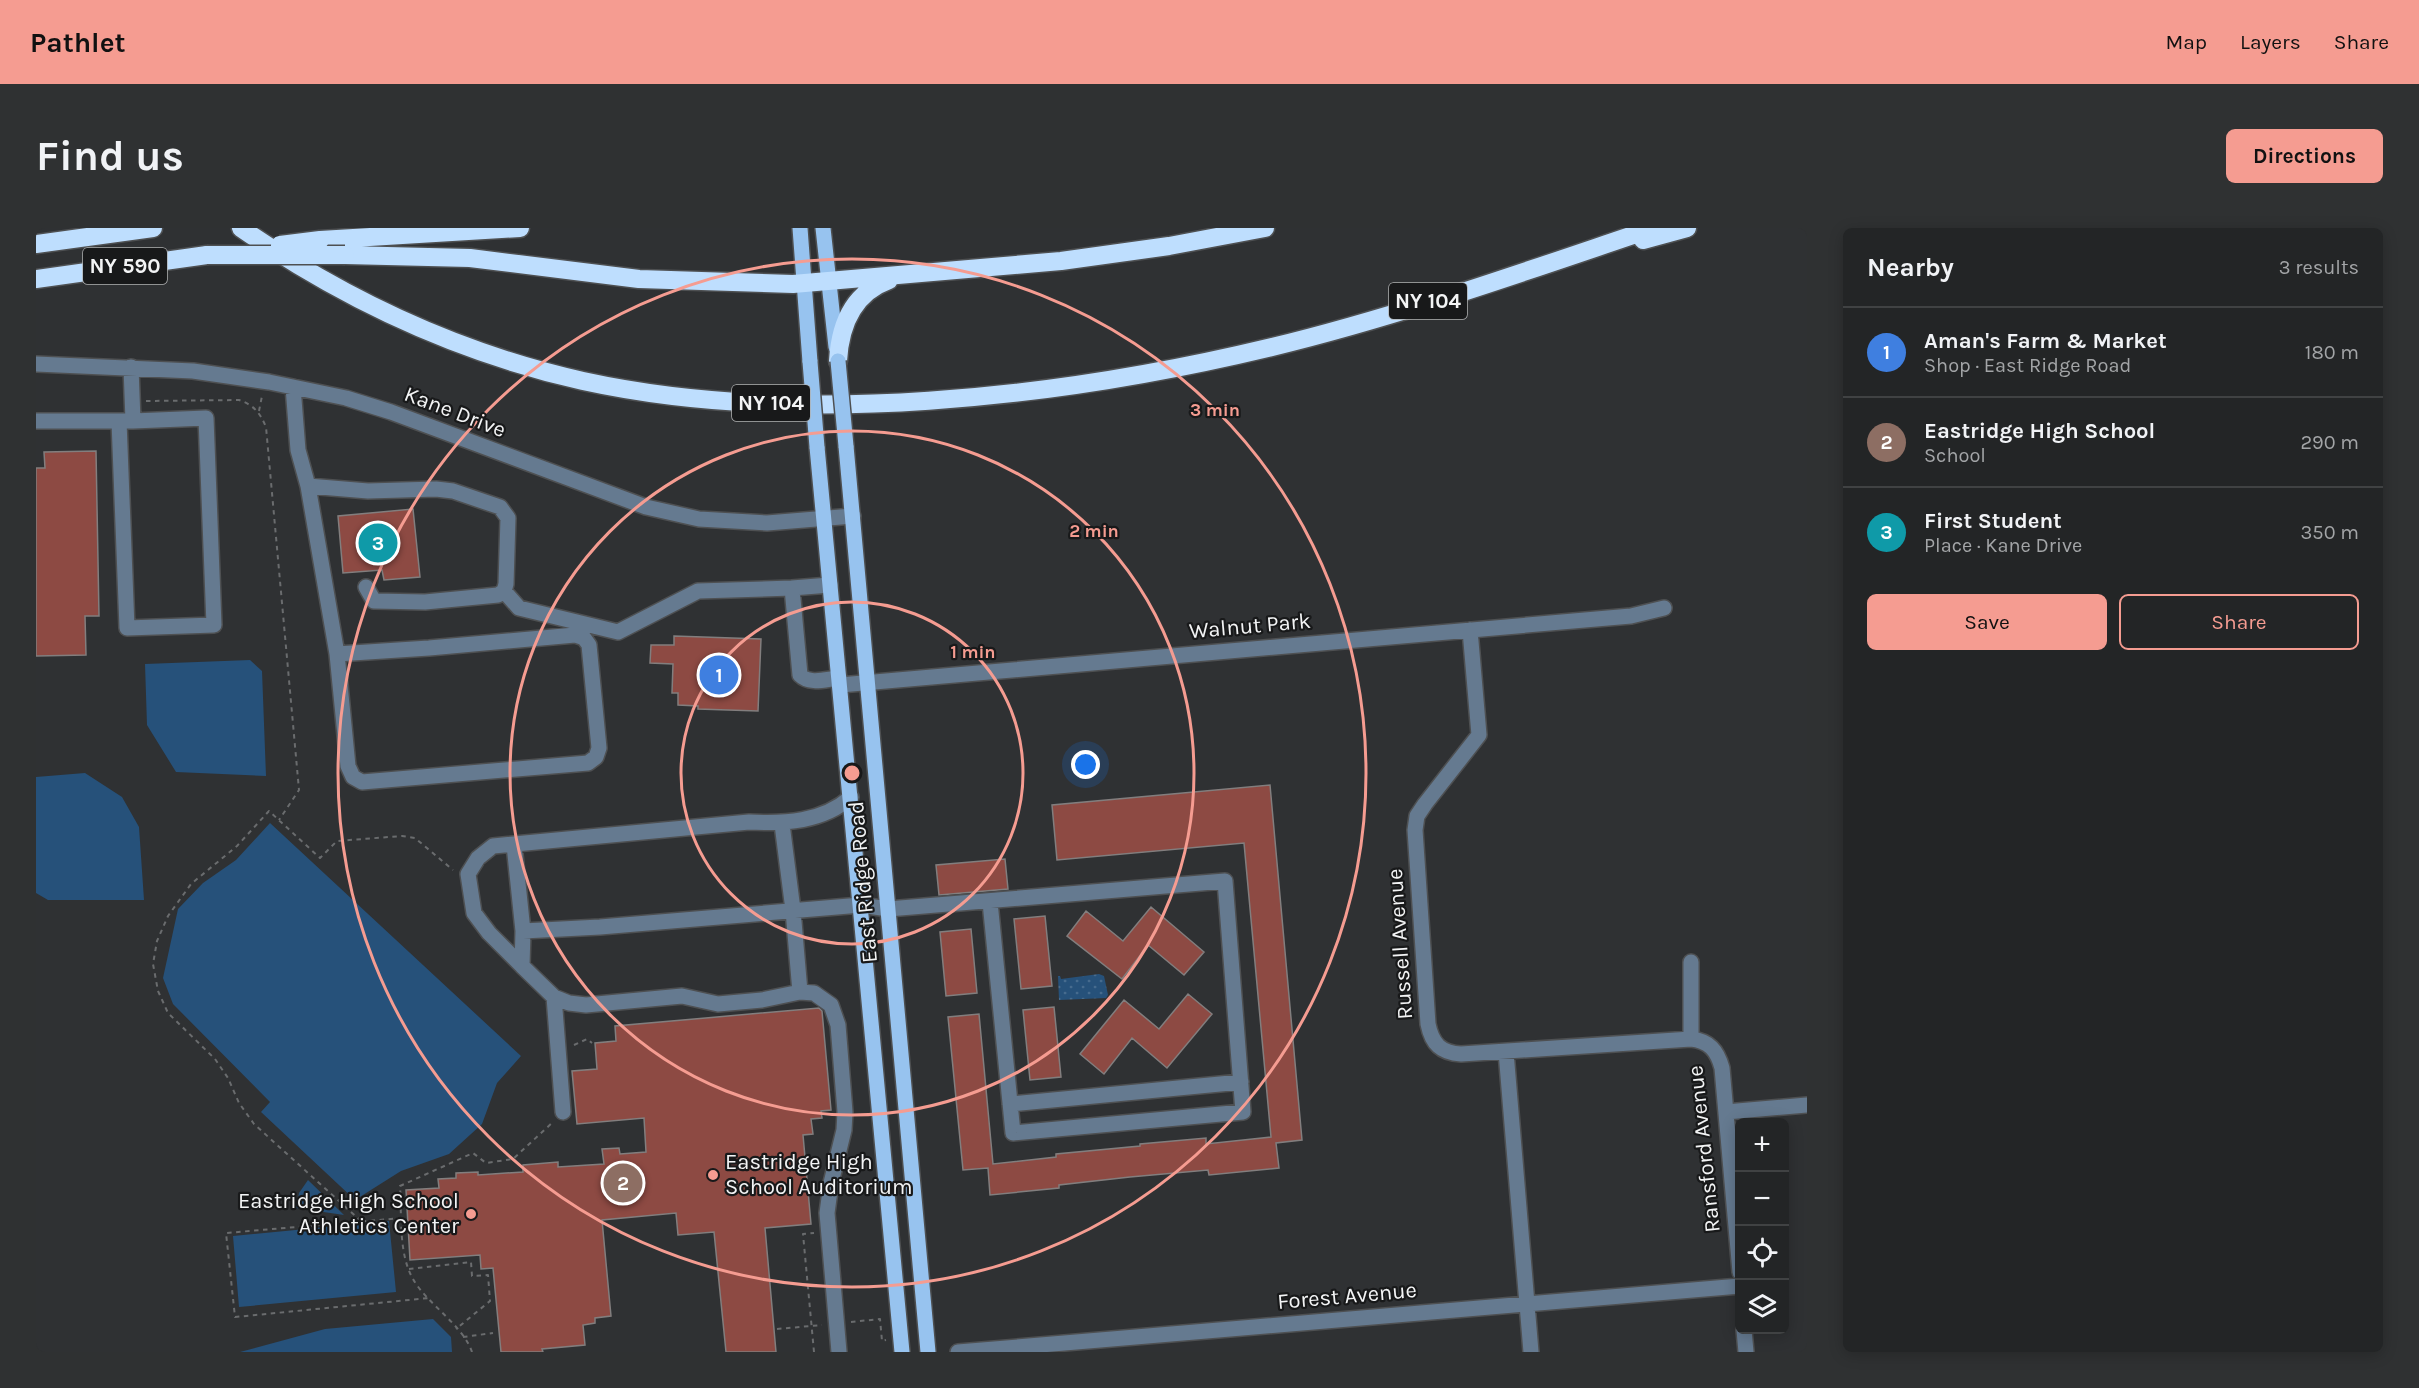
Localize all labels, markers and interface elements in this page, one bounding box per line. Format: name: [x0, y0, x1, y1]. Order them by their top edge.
text: Pathlet: [30, 26, 126, 59]
text: Map: [2165, 30, 2207, 54]
text: Layers: [2240, 30, 2301, 54]
text: Share: [2334, 30, 2389, 54]
button: Directions: [2226, 129, 2383, 183]
text: Find us: [36, 131, 184, 181]
road number: NY 590: [83, 248, 167, 284]
text: Nearby: [1867, 252, 1954, 283]
text: 3 results: [2279, 256, 2359, 279]
road number: NY 104: [1389, 283, 1467, 319]
text: Aman's Farm & Market: [1924, 328, 2167, 354]
text: 1: [1883, 341, 1890, 364]
text: 180 m: [2305, 341, 2359, 364]
text: Shop · East Ridge Road: [1924, 354, 2131, 377]
street label: Kane Drive: [401, 381, 509, 443]
road number: NY 104: [732, 385, 810, 421]
text: 3 min: [1190, 399, 1240, 421]
text: Eastridge High School: [1924, 418, 2155, 444]
text: 2: [1880, 431, 1893, 454]
text: 290 m: [2300, 431, 2359, 454]
text: School: [1924, 444, 1986, 467]
text: First Student: [1924, 508, 2062, 534]
pin: 3: [358, 520, 398, 566]
text: 2 min: [1069, 520, 1119, 542]
text: 3: [1880, 521, 1893, 544]
text: 350 m: [2301, 521, 2359, 544]
text: Place · Kane Drive: [1924, 534, 2082, 557]
button: Save: [1867, 594, 2107, 650]
button: Share: [2119, 594, 2359, 650]
street label: Walnut Park: [1188, 608, 1312, 644]
text: 1 min: [950, 641, 996, 663]
pin: 1: [700, 652, 738, 698]
your location: [1071, 750, 1100, 779]
centre of rings: [842, 763, 862, 783]
street label: East Ridge Road: [843, 800, 883, 964]
street label: Russell Avenue: [1382, 868, 1418, 1020]
street label: Ransford Avenue: [1682, 1064, 1726, 1234]
map controls: [1735, 1118, 1789, 1334]
button: +: [1735, 1118, 1789, 1172]
place label: Eastridge High School Auditorium: [725, 1149, 913, 1200]
pin: 2: [604, 1160, 642, 1206]
marker: Eastridge High School Auditorium: [706, 1168, 720, 1182]
button: −: [1735, 1172, 1789, 1226]
place label: Eastridge High School Athletics Center: [238, 1188, 459, 1239]
marker: Eastridge High School Athletics Center: [464, 1207, 478, 1221]
button: locate: [1735, 1226, 1789, 1280]
street label: Forest Avenue: [1276, 1277, 1418, 1315]
button: layers: [1735, 1280, 1789, 1334]

